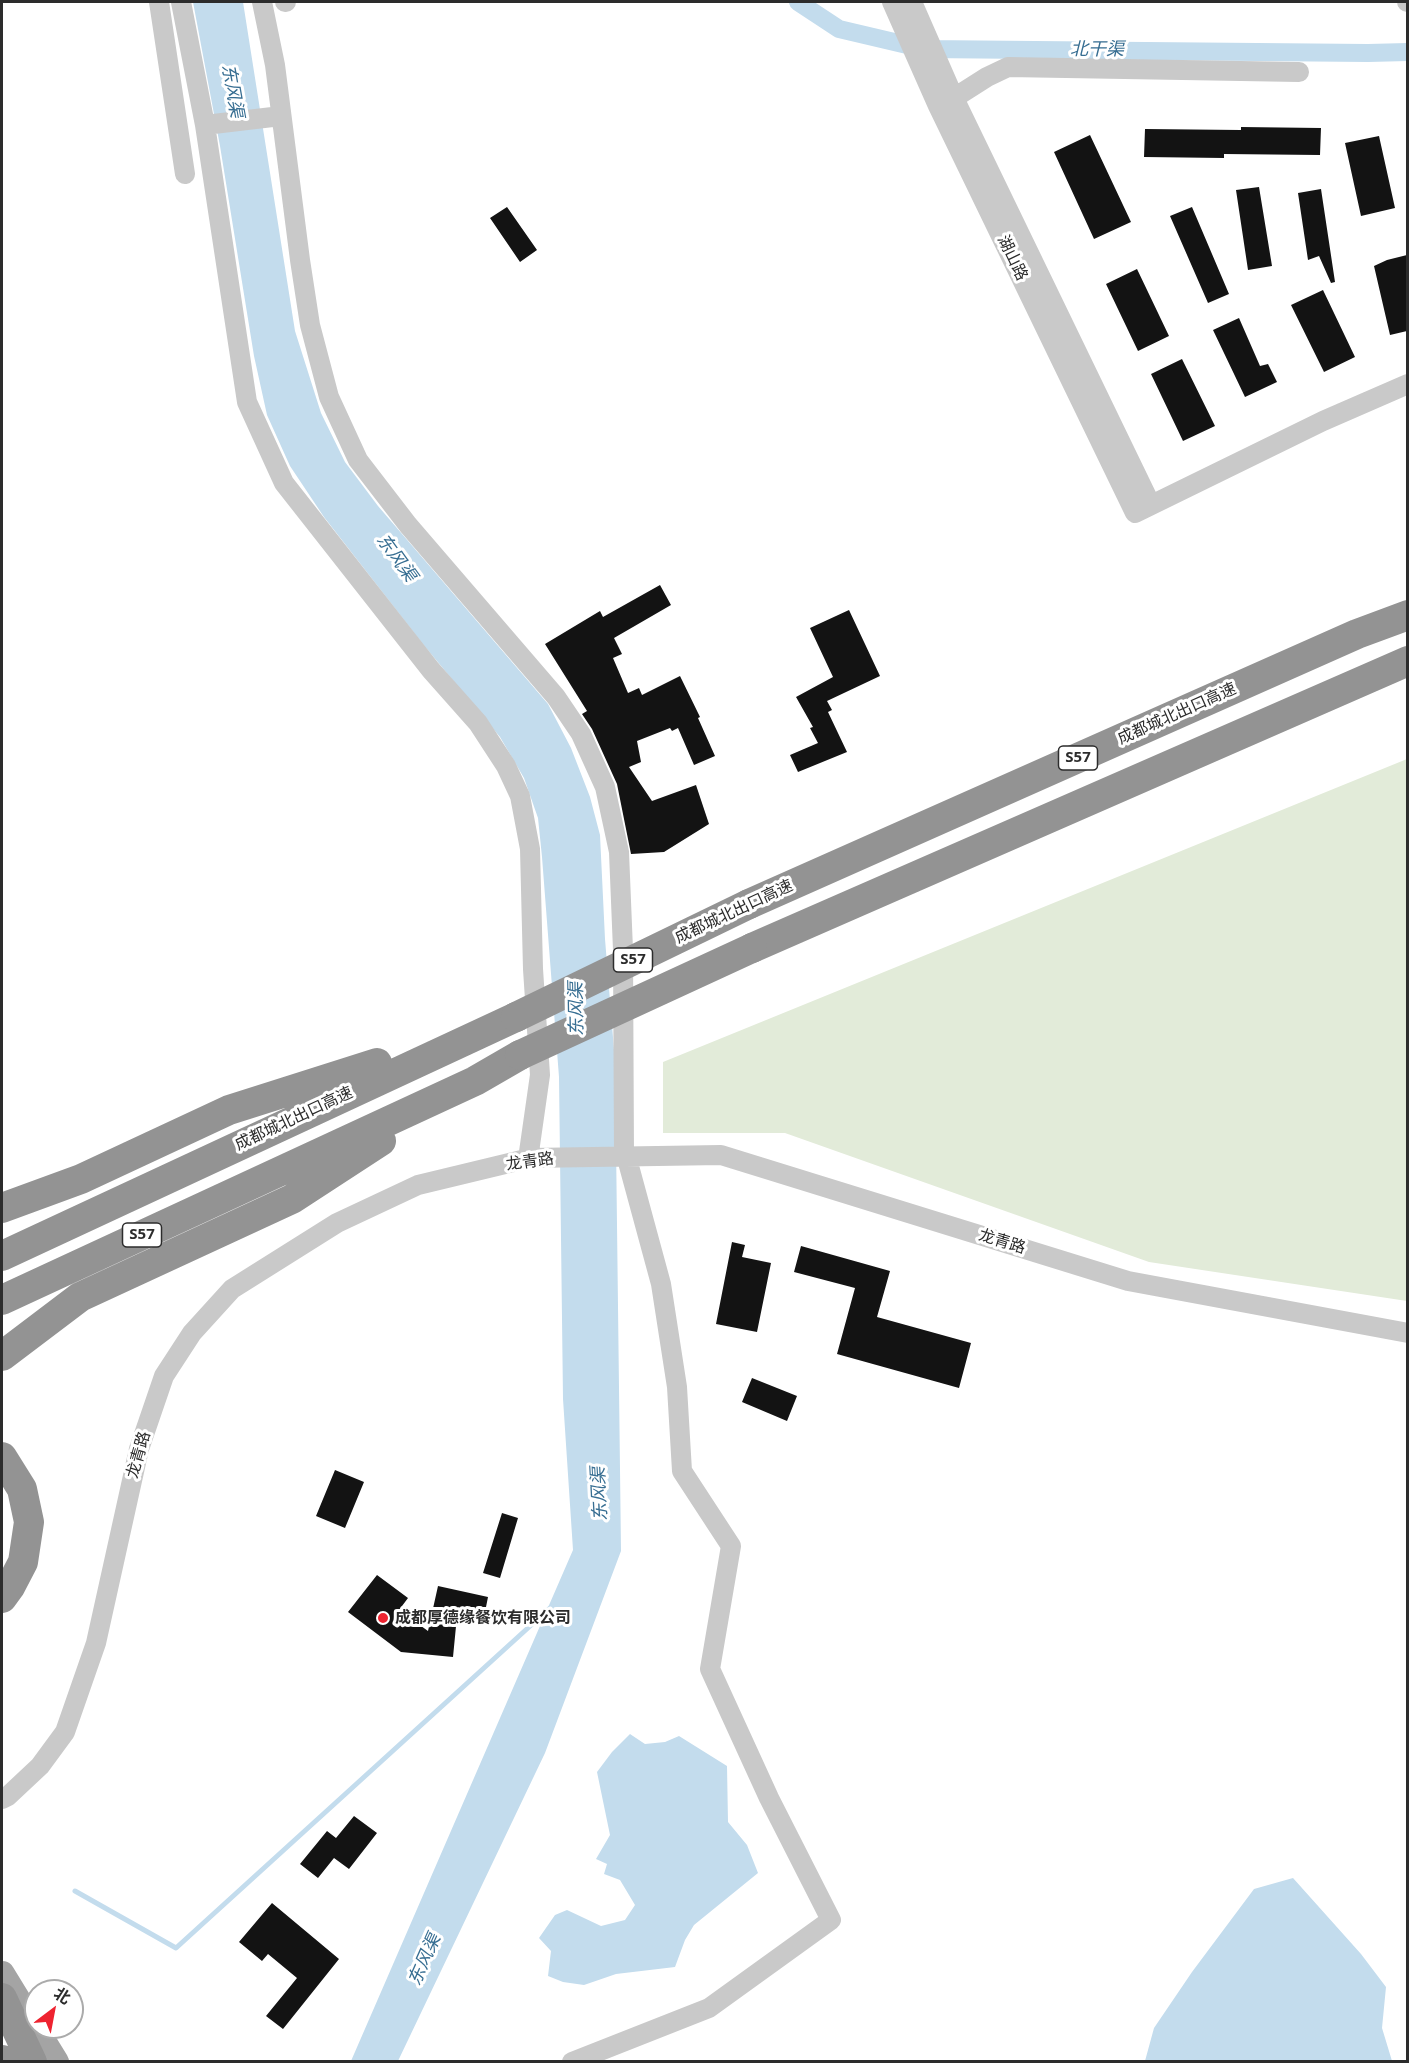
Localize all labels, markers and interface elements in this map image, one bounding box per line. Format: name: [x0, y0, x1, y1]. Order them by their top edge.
water label: 北干渠: [1070, 39, 1124, 61]
water label: 东风渠: [217, 63, 247, 119]
street label: 湖山路: [993, 232, 1031, 284]
water label: 东风渠: [371, 530, 421, 586]
street label: 成都城北出口高速: [1115, 679, 1239, 749]
road number: S57: [1058, 746, 1098, 770]
street label: 成都城北出口高速: [672, 876, 796, 948]
road number: S57: [614, 948, 652, 972]
water label: 东风渠: [566, 982, 588, 1036]
street label: 成都城北出口高速: [232, 1083, 356, 1155]
street label: 龙青路: [505, 1149, 555, 1175]
road number: S57: [122, 1223, 162, 1247]
street label: 龙青路: [976, 1226, 1028, 1258]
street label: 龙青路: [123, 1429, 155, 1481]
water label: 东风渠: [588, 1466, 612, 1522]
place label: 成都厚德缘餐饮有限公司: [395, 1608, 571, 1628]
marker: 成都厚德缘餐饮有限公司: [376, 1611, 390, 1625]
water label: 东风渠: [404, 1931, 446, 1989]
north arrow: [24, 1979, 84, 2039]
text: 北: [50, 1982, 75, 2009]

